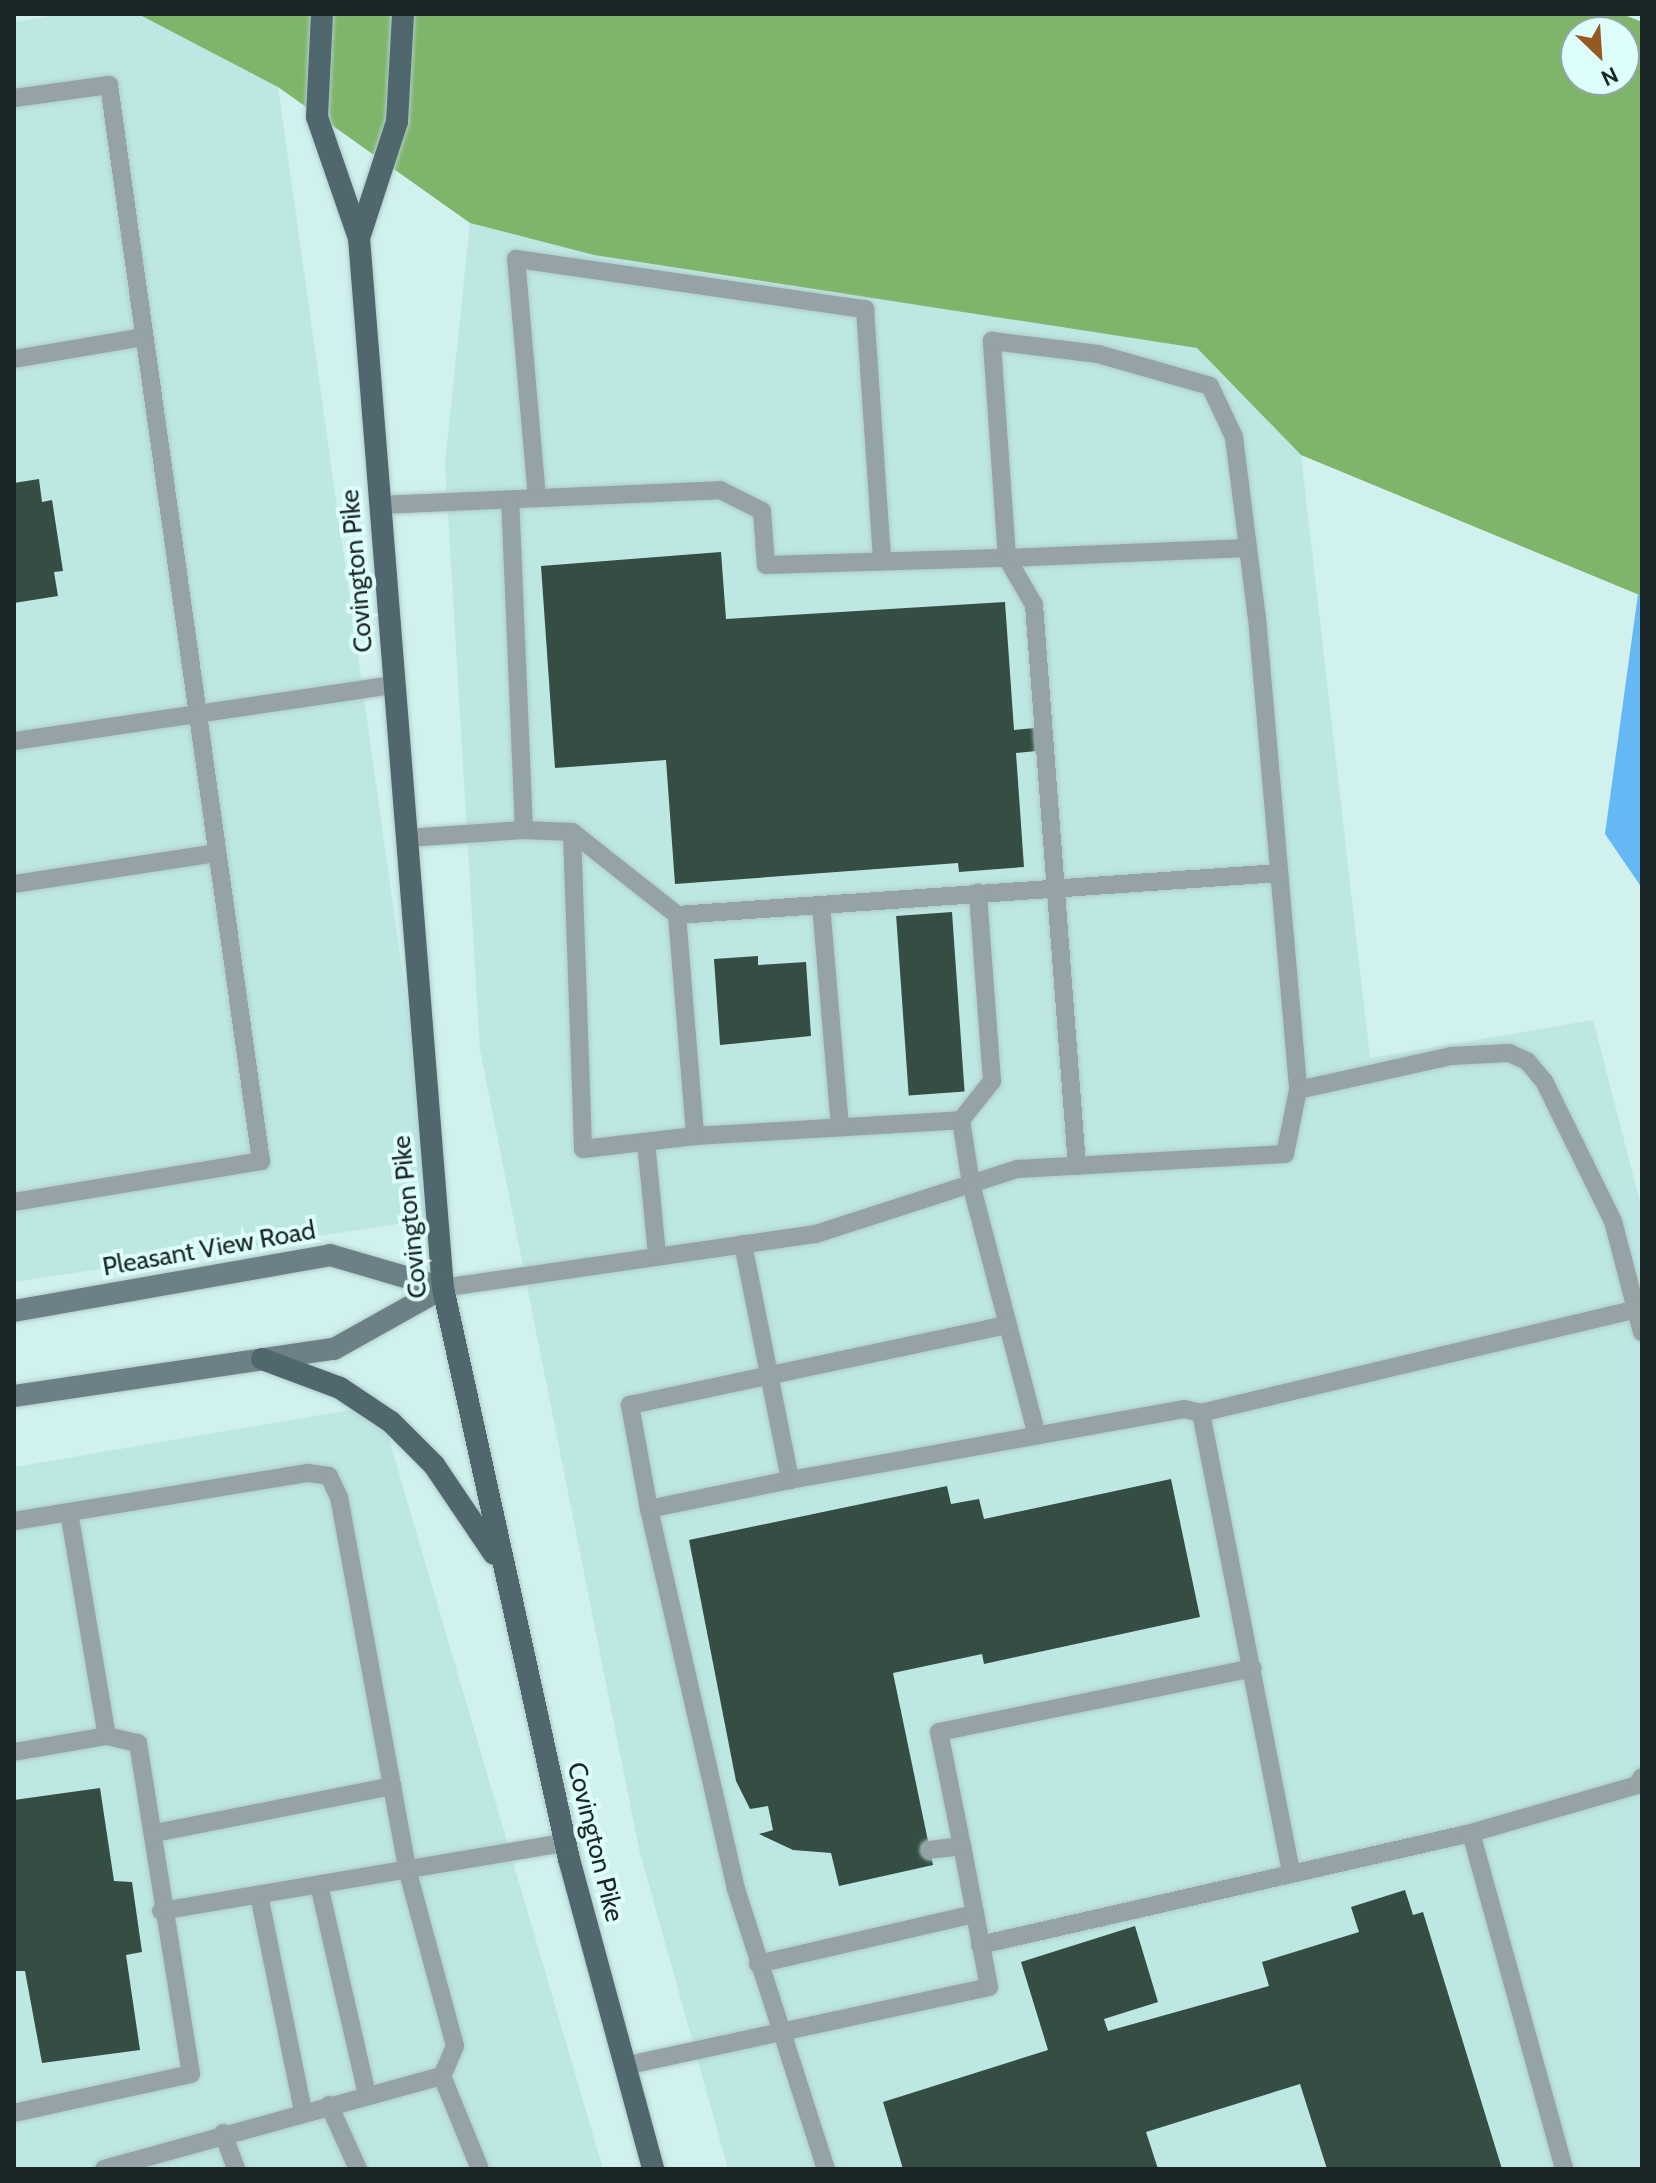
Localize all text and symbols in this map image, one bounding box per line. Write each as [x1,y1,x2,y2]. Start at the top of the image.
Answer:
north arrow [1560,16,1640,96]
text: N [1597,61,1622,92]
street label: Covington Pike [334,488,380,654]
street label: Covington Pike [386,1134,434,1300]
street label: Pleasant View Road [100,1215,318,1283]
street label: Covington Pike [560,1759,630,1925]

